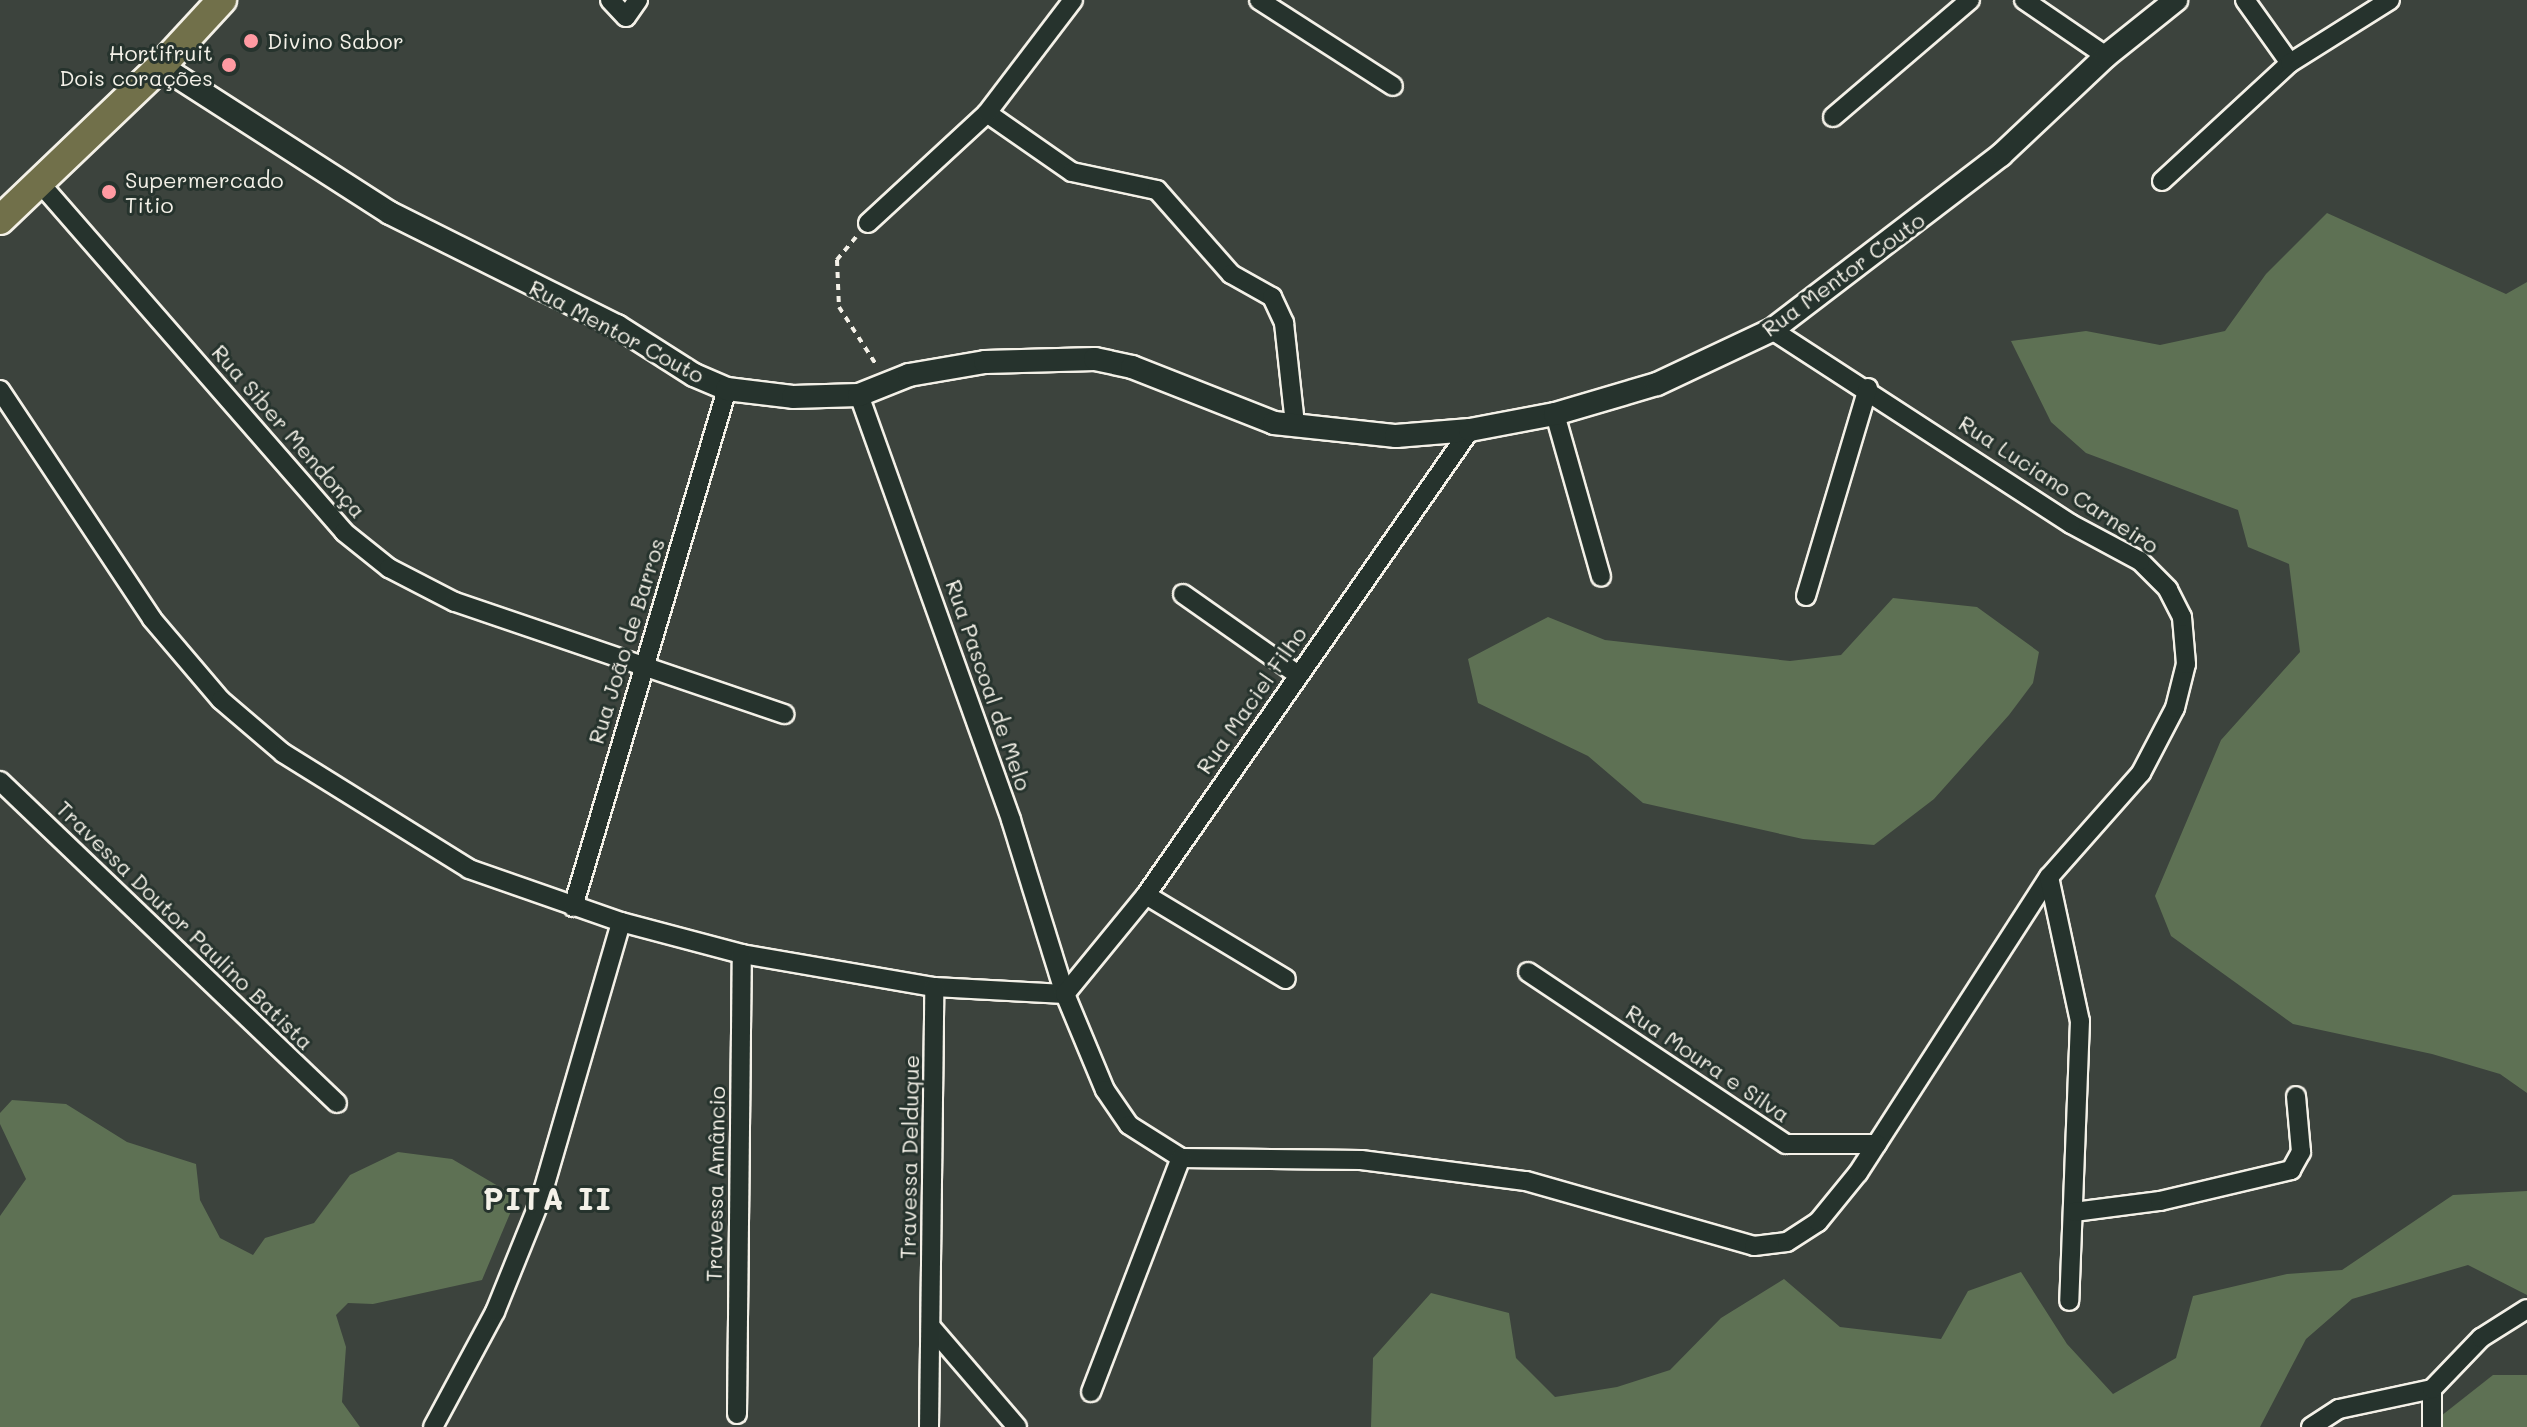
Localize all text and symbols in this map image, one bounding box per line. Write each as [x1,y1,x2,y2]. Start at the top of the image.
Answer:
place label: Divino Sabor [267,28,404,54]
marker: Divino Sabor [242,32,260,50]
place label: Hortifruit Dois corações [59,39,213,90]
marker: Hortifruit Dois corações [220,56,238,74]
place label: Supermercado Titio [125,166,283,218]
marker: Supermercado Titio [100,183,118,201]
street label: Rua Mentor Couto [1757,206,1929,342]
street label: Rua Mentor Couto [525,274,709,388]
street label: Rua Siber Mendonça [207,339,371,523]
street label: Rua Luciano Carneiro [1954,409,2164,559]
street label: Rua João de Barros [582,535,670,747]
street label: Rua Pascoal de Melo [940,576,1038,794]
street label: Rua Maciel Filho [1190,621,1312,779]
street label: Travessa Doutor Paulino Batista [51,795,319,1055]
street label: Rua Moura e Silva [1621,998,1795,1128]
street label: Travessa Delduque [894,1055,924,1259]
street label: Travessa Amâncio [700,1086,730,1282]
district label: PITA II [483,1180,613,1216]

